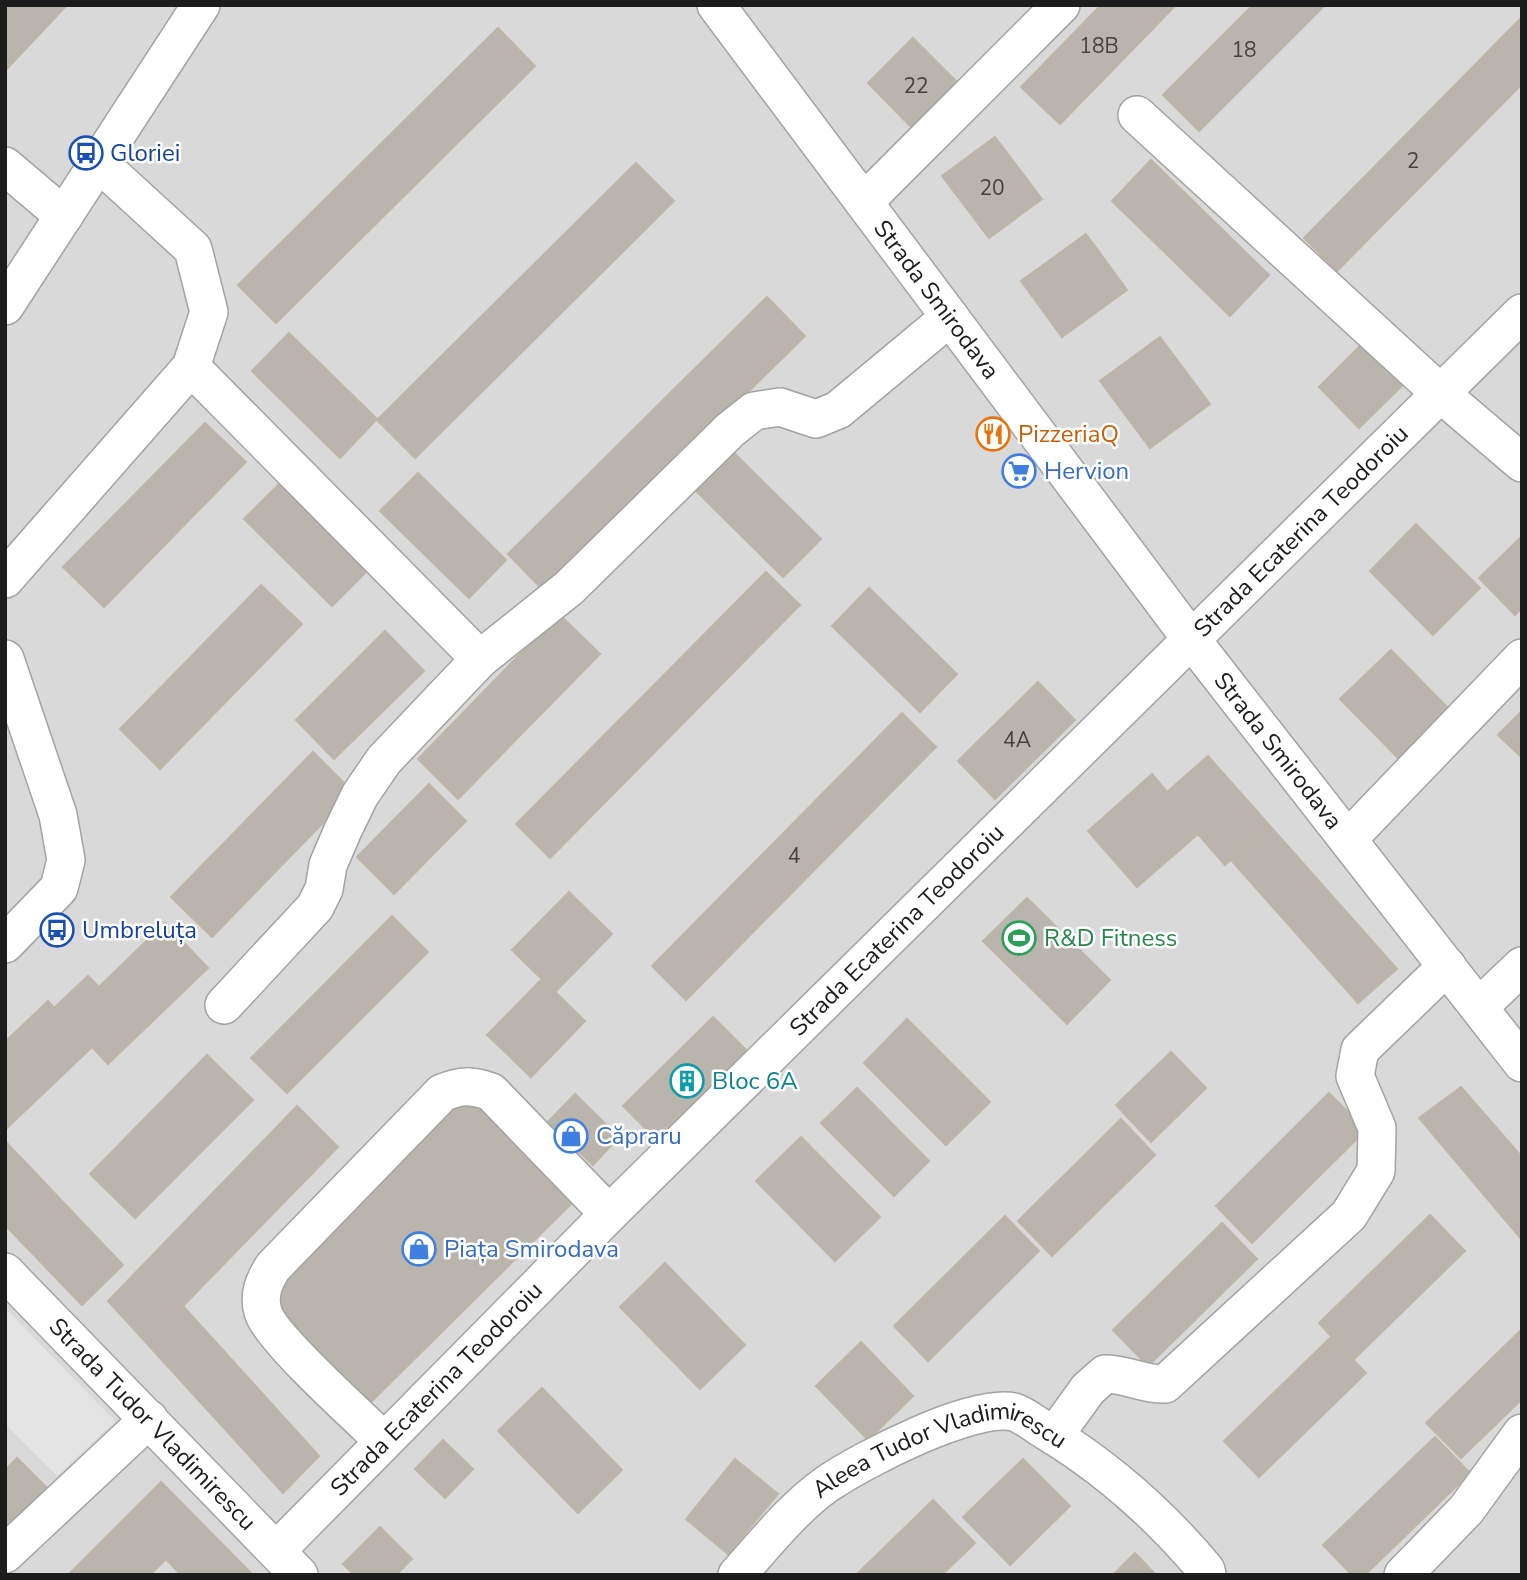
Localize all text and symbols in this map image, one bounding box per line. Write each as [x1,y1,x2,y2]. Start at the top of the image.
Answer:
house number: 18B [1079,32,1119,60]
house number: 18 [1231,36,1257,64]
house number: 22 [903,72,929,100]
bus stop icon: Gloriei [67,134,105,172]
place label: Gloriei [110,137,180,169]
house number: 2 [1407,147,1419,175]
house number: 20 [979,174,1005,202]
street label: Strada Smirodava [866,213,1007,386]
restaurant icon: PizzeriaQ [974,415,1012,453]
place label: PizzeriaQ [1018,418,1119,450]
street label: Strada Ecaterina Teodoroiu [1187,418,1415,644]
supermarket icon: Hervion [1000,452,1038,490]
place label: Hervion [1044,455,1129,487]
street label: Strada Smirodava [1207,665,1350,836]
house number: 4A [1003,726,1031,754]
street label: Strada Ecaterina Teodoroiu [782,817,1011,1043]
house number: 4 [788,842,800,870]
bus stop icon: Umbreluța [38,911,76,949]
place label: Umbreluța [82,914,197,946]
sports icon: R&D Fitness [1000,919,1038,957]
place label: R&D Fitness [1044,922,1177,954]
building icon: Bloc 6A [668,1062,706,1100]
place label: Bloc 6A [712,1065,798,1097]
shop icon: Căpraru [552,1117,590,1155]
place label: Căpraru [596,1120,682,1152]
shop icon: Piața Smirodava [400,1230,438,1268]
place label: Piața Smirodava [444,1233,619,1265]
street label: Strada Ecaterina Teodoroiu [323,1275,549,1503]
street label: Strada Tudor Vladimirescu [42,1311,263,1538]
street label: Aleea Tudor Vladimirescu [806,1395,1073,1506]

